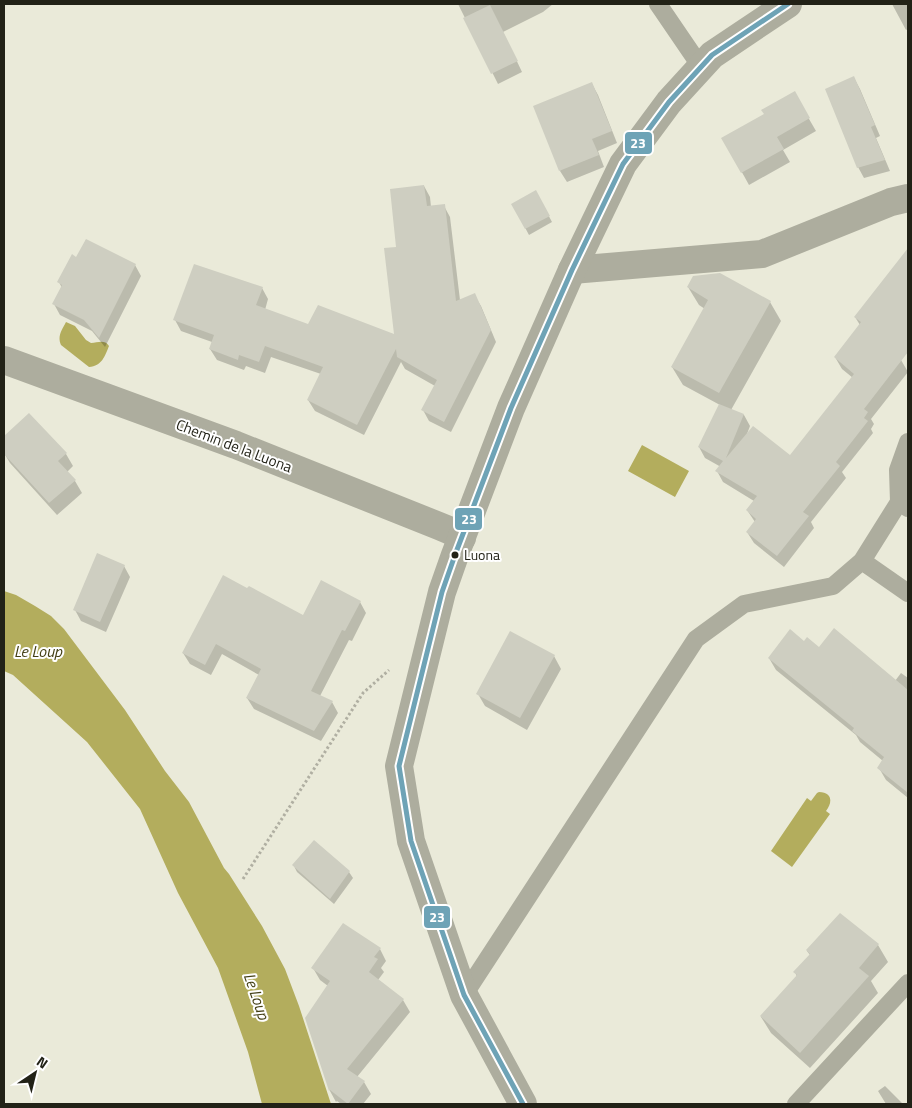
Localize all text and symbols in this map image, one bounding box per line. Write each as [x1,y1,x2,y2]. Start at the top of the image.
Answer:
line badge: 23 [624,131,653,155]
text: 23 [630,132,646,153]
street label: Chemin de la Luona [173,413,296,478]
line badge: 23 [454,507,483,531]
text: 23 [461,508,477,529]
place label: Luona [464,544,500,565]
marker: Luona [450,550,460,560]
water label: Le Loup [14,639,63,663]
line badge: 23 [423,905,451,929]
text: 23 [429,906,445,927]
water label: Le Loup [238,969,277,1024]
north arrow [10,1048,60,1098]
text: N [33,1051,53,1073]

